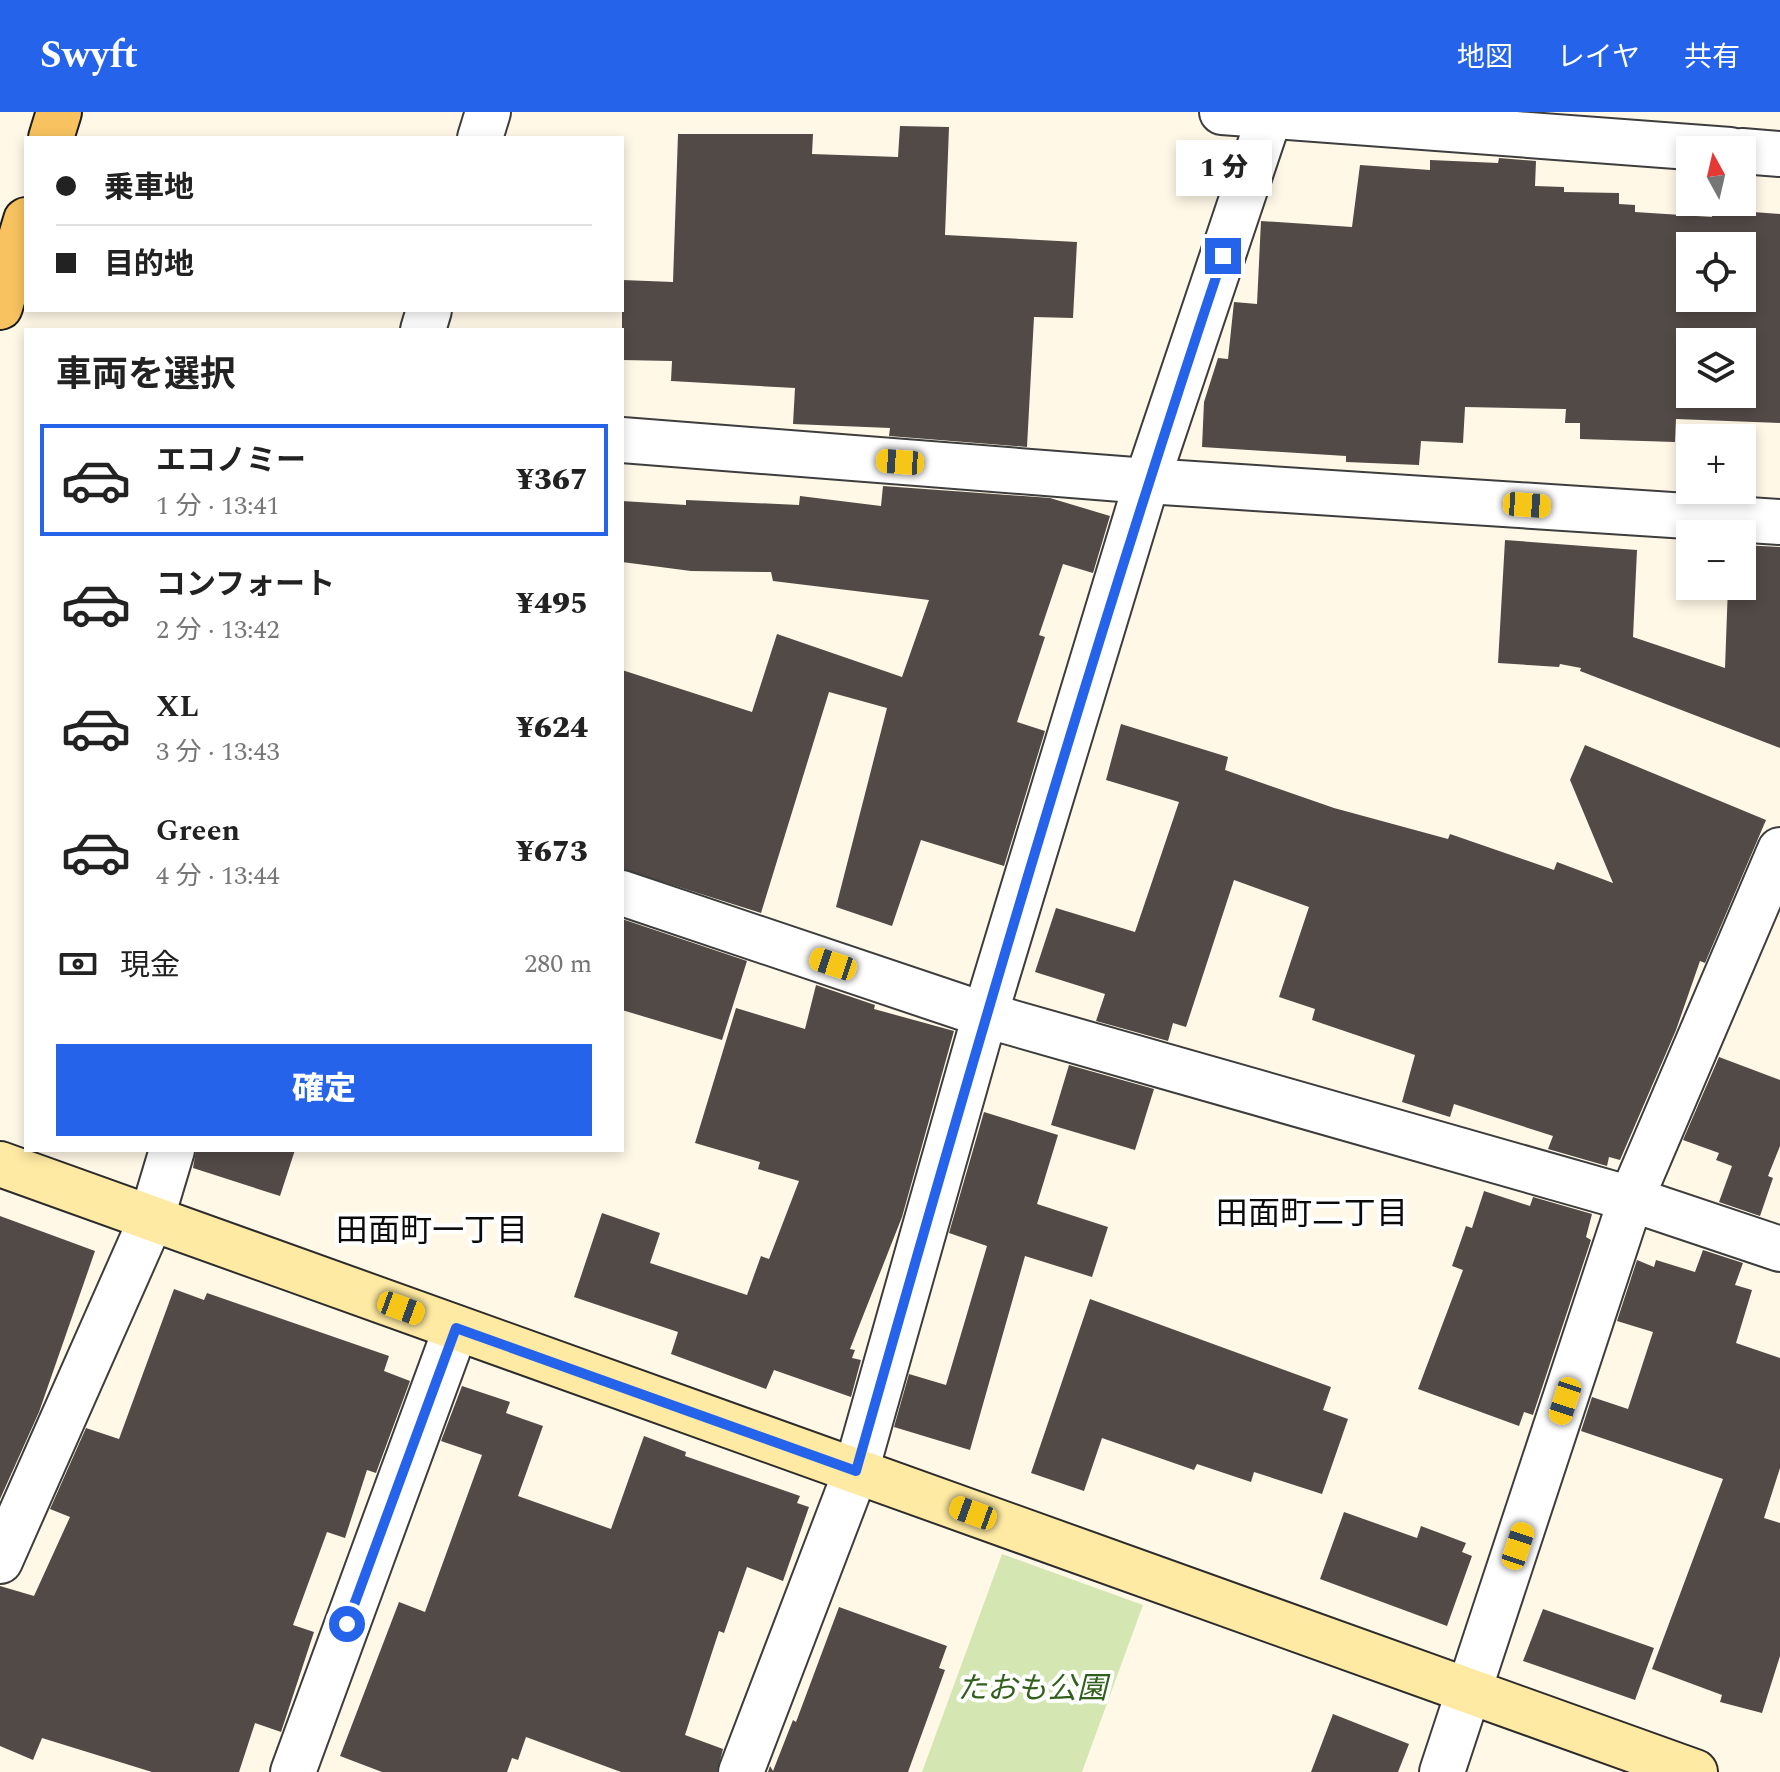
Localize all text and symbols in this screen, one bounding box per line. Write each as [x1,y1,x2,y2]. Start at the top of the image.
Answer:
text: Swyft [40,27,138,85]
text: 地図 [1457,36,1513,79]
text: レイヤ [1557,36,1640,79]
text: 共有 [1684,36,1740,79]
north arrow [1676,136,1756,216]
map controls [1676,136,1756,600]
callout: 1 分 [1175,140,1271,196]
text: 1 分 [1200,148,1248,188]
text: 乗車地 [104,165,194,211]
button: locate [1676,232,1756,312]
route end [1205,238,1241,274]
text: 目的地 [104,242,194,288]
button: layers [1676,328,1756,408]
text: 車両を選択 [56,348,236,403]
button: + [1676,424,1756,504]
text: エコノミー [156,438,306,484]
icon: car [60,444,132,516]
car [875,448,925,476]
text: ¥367 [516,457,588,503]
text: 1 分 · 13:41 [156,486,280,526]
car [1502,491,1552,519]
button: − [1676,520,1756,600]
text: コンフォート [156,562,335,608]
icon: car [60,568,132,640]
text: ¥495 [516,581,588,627]
text: 2 分 · 13:42 [156,610,280,650]
text: XL [156,684,199,730]
icon: car [60,692,132,764]
text: ¥624 [516,705,588,751]
text: 3 分 · 13:43 [156,732,280,772]
text: Green [156,808,240,854]
icon: car [60,816,132,888]
text: ¥673 [516,829,588,875]
text: 4 分 · 13:44 [156,856,280,896]
icon: cash [56,942,100,986]
text: 現金 [120,943,180,989]
text: 280 m [524,944,592,984]
car [806,945,860,983]
button: 確定 [56,1044,592,1136]
district label: 田面町二丁目 [1216,1190,1408,1239]
district label: 田面町一丁目 [336,1207,528,1256]
car [374,1289,428,1327]
car [1546,1374,1584,1428]
car [946,1494,1000,1532]
car [1499,1519,1537,1573]
route start [329,1606,365,1642]
park label: たおも公園 [957,1666,1111,1712]

